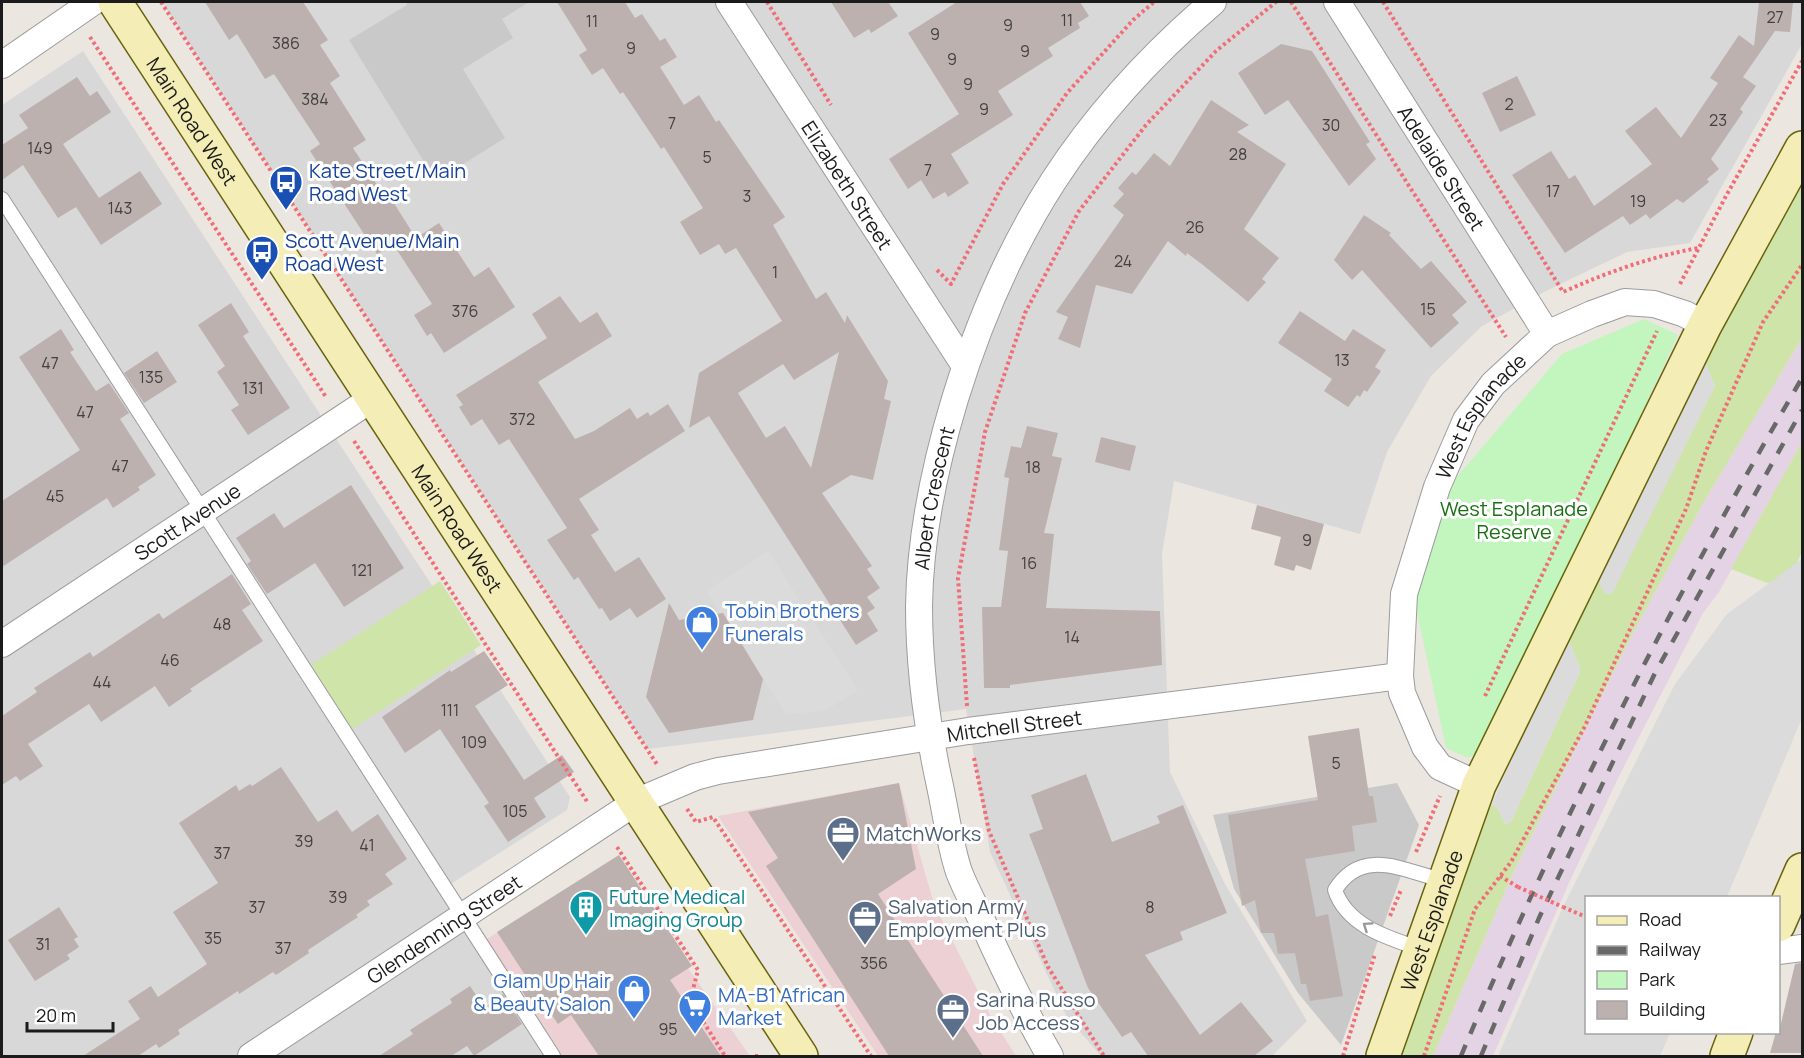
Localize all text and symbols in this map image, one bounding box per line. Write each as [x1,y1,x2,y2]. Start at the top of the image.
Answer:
house number: 27 [1766,6,1784,28]
house number: 11 [1061,9,1073,31]
house number: 11 [586,10,598,32]
house number: 9 [1003,14,1013,36]
house number: 9 [930,23,940,45]
house number: 386 [272,32,300,54]
house number: 9 [626,37,636,59]
house number: 9 [1020,40,1030,62]
house number: 9 [947,48,957,70]
street label: Main Road West [141,52,244,190]
house number: 9 [963,73,973,95]
house number: 384 [301,88,329,110]
house number: 2 [1504,93,1514,115]
house number: 9 [979,98,989,120]
street label: Adelaide Street [1392,100,1491,235]
house number: 23 [1709,109,1727,131]
house number: 7 [668,112,676,134]
house number: 30 [1322,114,1340,136]
street label: Elizabeth Street [796,115,899,254]
house number: 149 [27,137,53,159]
house number: 28 [1229,143,1247,165]
house number: 5 [702,146,712,168]
place label: Kate Street/Main Road West [309,157,466,207]
house number: 7 [924,159,932,181]
bus stop icon: Kate Street/Main Road West [268,164,304,211]
house number: 17 [1546,180,1560,202]
house number: 3 [743,185,751,207]
house number: 19 [1630,190,1646,212]
house number: 143 [108,197,132,219]
house number: 26 [1185,216,1205,238]
place label: Scott Avenue/Main Road West [285,227,459,277]
bus stop icon: Scott Avenue/Main Road West [244,234,280,281]
house number: 24 [1114,250,1132,272]
house number: 1 [772,261,778,283]
house number: 15 [1420,298,1436,320]
house number: 376 [452,300,478,322]
street label: West Esplanade [1429,347,1532,483]
house number: 13 [1334,349,1350,371]
house number: 47 [41,352,59,374]
house number: 135 [139,366,163,388]
house number: 131 [242,377,264,399]
house number: 47 [76,401,94,423]
house number: 372 [509,408,535,430]
street label: Albert Crescent [907,423,960,571]
house number: 47 [111,455,129,477]
house number: 18 [1025,456,1041,478]
street label: Main Road West [406,459,509,598]
street label: Scott Avenue [129,476,245,566]
house number: 45 [46,485,64,507]
park label: West Esplanade Reserve [1440,495,1588,545]
house number: 9 [1302,529,1312,551]
house number: 16 [1021,552,1037,574]
house number: 121 [351,559,373,581]
place label: Tobin Brothers Funerals [725,597,860,647]
shop icon: Tobin Brothers Funerals [684,604,720,651]
house number: 48 [213,613,231,635]
house number: 14 [1064,626,1080,648]
house number: 46 [160,649,180,671]
house number: 44 [92,671,112,693]
house number: 111 [441,699,459,721]
street label: Mitchell Street [945,703,1083,748]
house number: 109 [461,731,487,753]
house number: 5 [1331,752,1341,774]
house number: 105 [502,800,528,822]
office icon: MatchWorks [825,815,861,862]
place label: MatchWorks [866,820,981,847]
house number: 39 [295,830,313,852]
house number: 41 [359,834,375,856]
house number: 37 [214,842,230,864]
street label: West Esplanade [1394,846,1468,994]
street label: Glendenning Street [361,868,526,990]
place label: Future Medical Imaging Group [609,883,745,933]
house number: 39 [329,886,347,908]
building icon: Future Medical Imaging Group [568,889,604,936]
place label: Salvation Army Employment Plus [888,893,1046,943]
house number: 37 [249,896,265,918]
house number: 8 [1145,896,1155,918]
legend [1585,896,1780,1034]
office icon: Salvation Army Employment Plus [847,899,883,946]
text: Road [1639,907,1682,931]
one-way arrow [1363,922,1374,933]
house number: 35 [204,927,222,949]
house number: 31 [35,933,51,955]
house number: 37 [275,937,291,959]
text: Railway [1639,937,1701,961]
house number: 356 [860,952,888,974]
place label: Glam Up Hair & Beauty Salon [473,967,611,1017]
text: Park [1639,967,1676,991]
shop icon: Glam Up Hair & Beauty Salon [616,973,652,1020]
place label: MA-B1 African Market [718,981,845,1031]
place label: Sarina Russo Job Access [976,986,1096,1036]
supermarket icon: MA-B1 African Market [677,988,713,1035]
office icon: Sarina Russo Job Access [935,992,971,1039]
scale bar [27,995,112,1033]
text: Building [1639,997,1705,1021]
text: 20 m [36,1003,76,1027]
house number: 95 [658,1018,678,1040]

